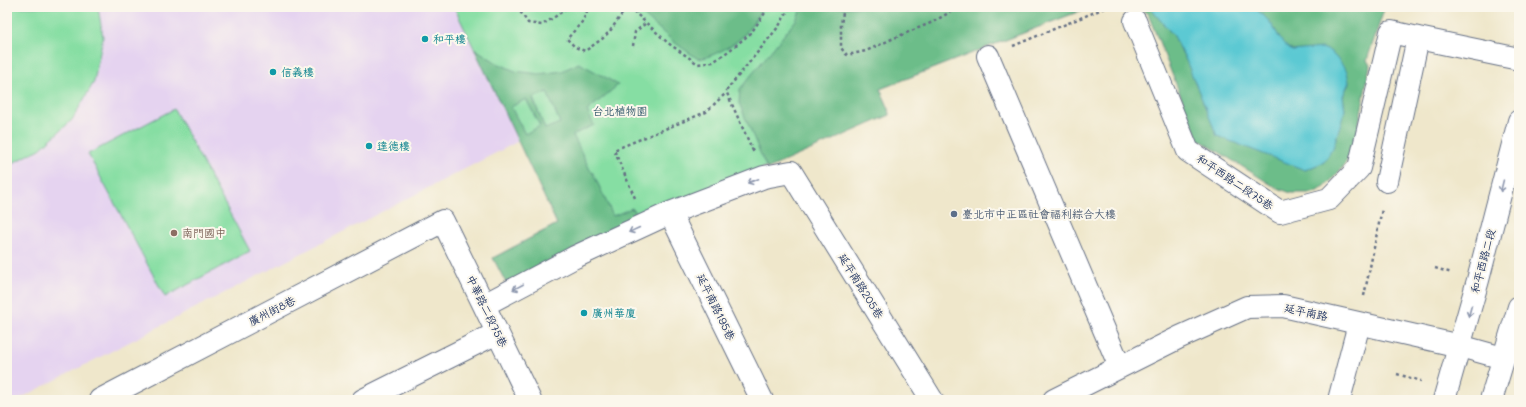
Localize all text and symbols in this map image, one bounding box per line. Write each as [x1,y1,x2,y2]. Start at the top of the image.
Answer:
place label: 和平樓 [433,31,466,46]
marker: 和平樓 [420,34,430,44]
place label: 信義樓 [281,64,314,79]
marker: 信義樓 [268,67,278,77]
park label: 台北植物園 [593,103,648,118]
place label: 達德樓 [377,138,410,153]
marker: 達德樓 [364,141,374,151]
street label: 和平西路二段75巷 [1194,150,1277,213]
one-way arrow [747,178,759,186]
one-way arrow [1498,179,1506,192]
place label: 臺北市中正區社會福利綜合大樓 [962,206,1116,221]
marker: 臺北市中正區社會福利綜合大樓 [949,209,959,219]
place label: 南門國中 [182,225,226,240]
one-way arrow [629,227,641,234]
street label: 和平西路二段 [1467,227,1498,295]
marker: 南門國中 [169,228,179,238]
street label: 延平南路205巷 [835,250,887,321]
street label: 延平南路195巷 [694,271,739,343]
street label: 中華路二段75巷 [463,272,511,349]
one-way arrow [512,284,524,291]
street label: 廣州街8巷 [246,292,298,329]
street label: 延平南路 [1283,300,1329,323]
place label: 廣州華廈 [592,305,636,320]
one-way arrow [1466,305,1473,318]
marker: 廣州華廈 [579,308,589,318]

